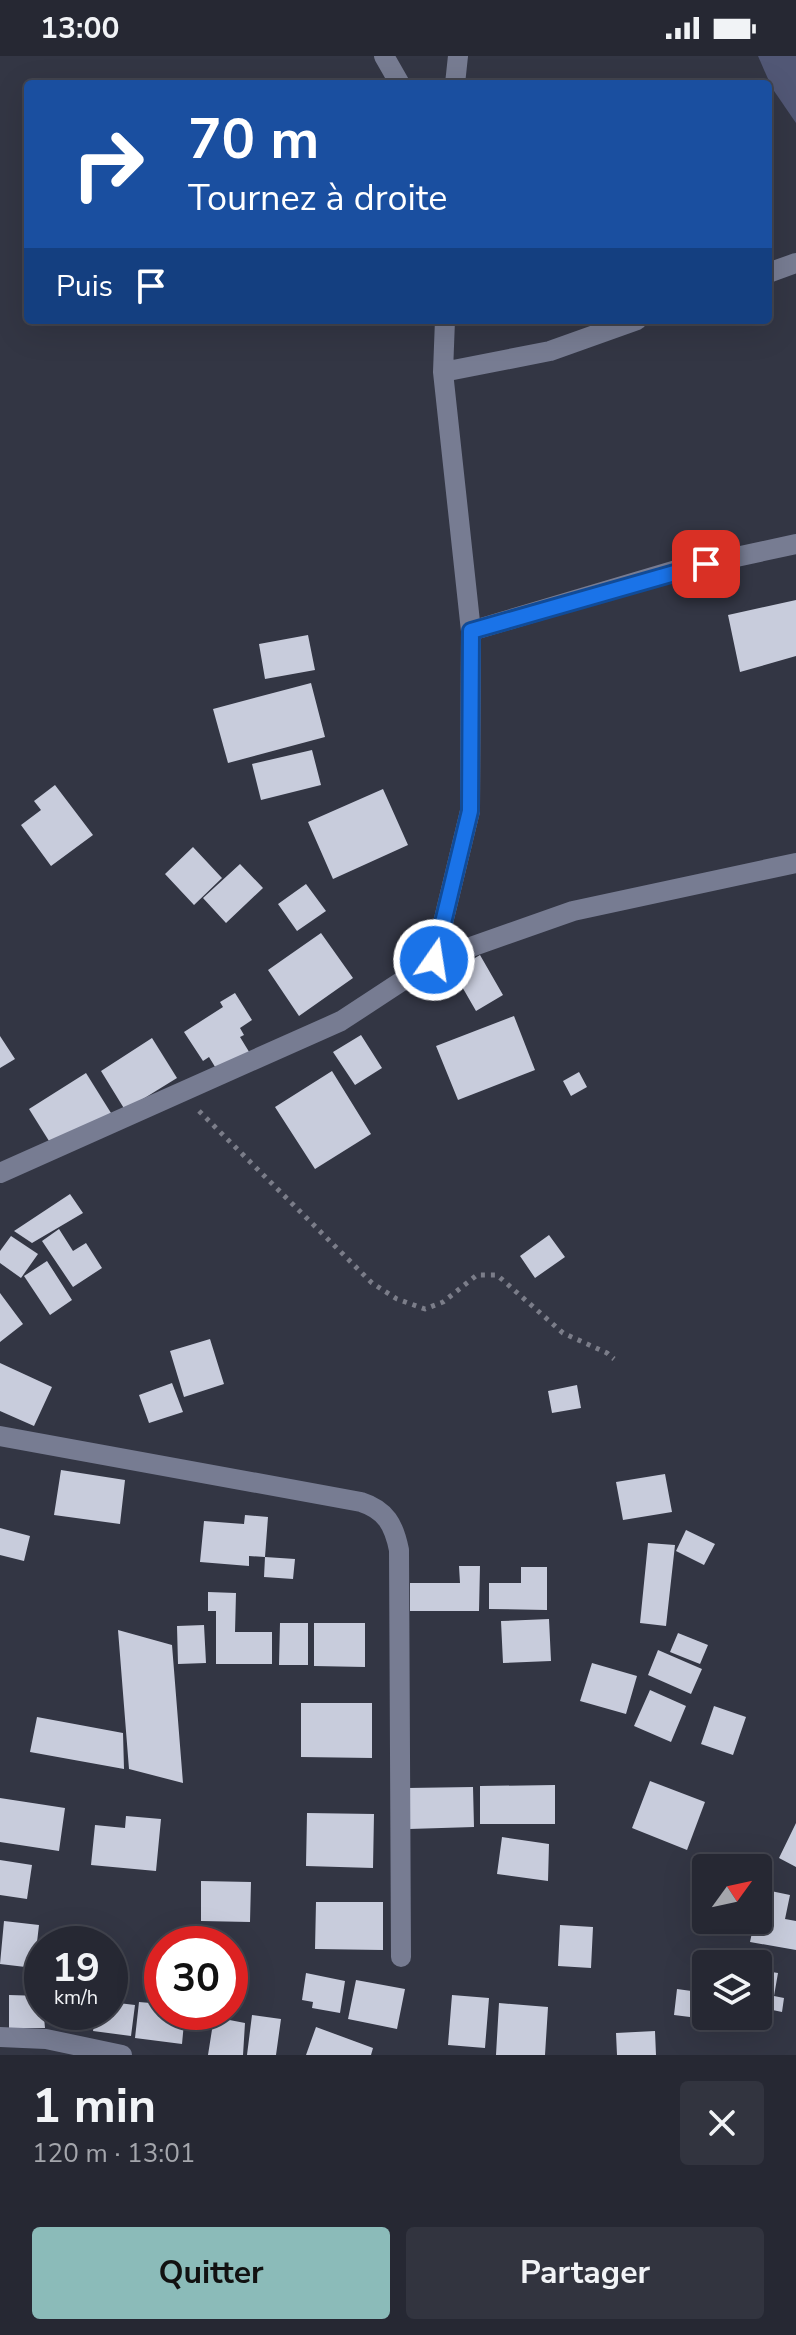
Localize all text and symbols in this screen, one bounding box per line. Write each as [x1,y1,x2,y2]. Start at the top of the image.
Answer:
text: 13:00 [40,8,119,49]
text: 70 m [188,101,319,178]
icon: right [56,112,160,216]
text: Tournez à droite [188,174,447,223]
icon: arrive [129,264,173,308]
text: Puis [56,266,113,307]
pin [672,530,740,598]
icon: arrive [684,542,728,586]
position arrow [392,918,476,1002]
north arrow [692,1854,772,1934]
map controls [692,1854,772,2030]
speed limit sign: 30 [144,1926,248,2030]
text: 19 [52,1941,100,1995]
button: layers [692,1950,772,2030]
text: km/h [54,1984,98,2011]
text: 1 min [32,2073,156,2139]
button: close [680,2081,764,2165]
text: 120 m · 13:01 [32,2136,195,2171]
button: Quitter [32,2227,390,2319]
button: Partager [406,2227,764,2319]

